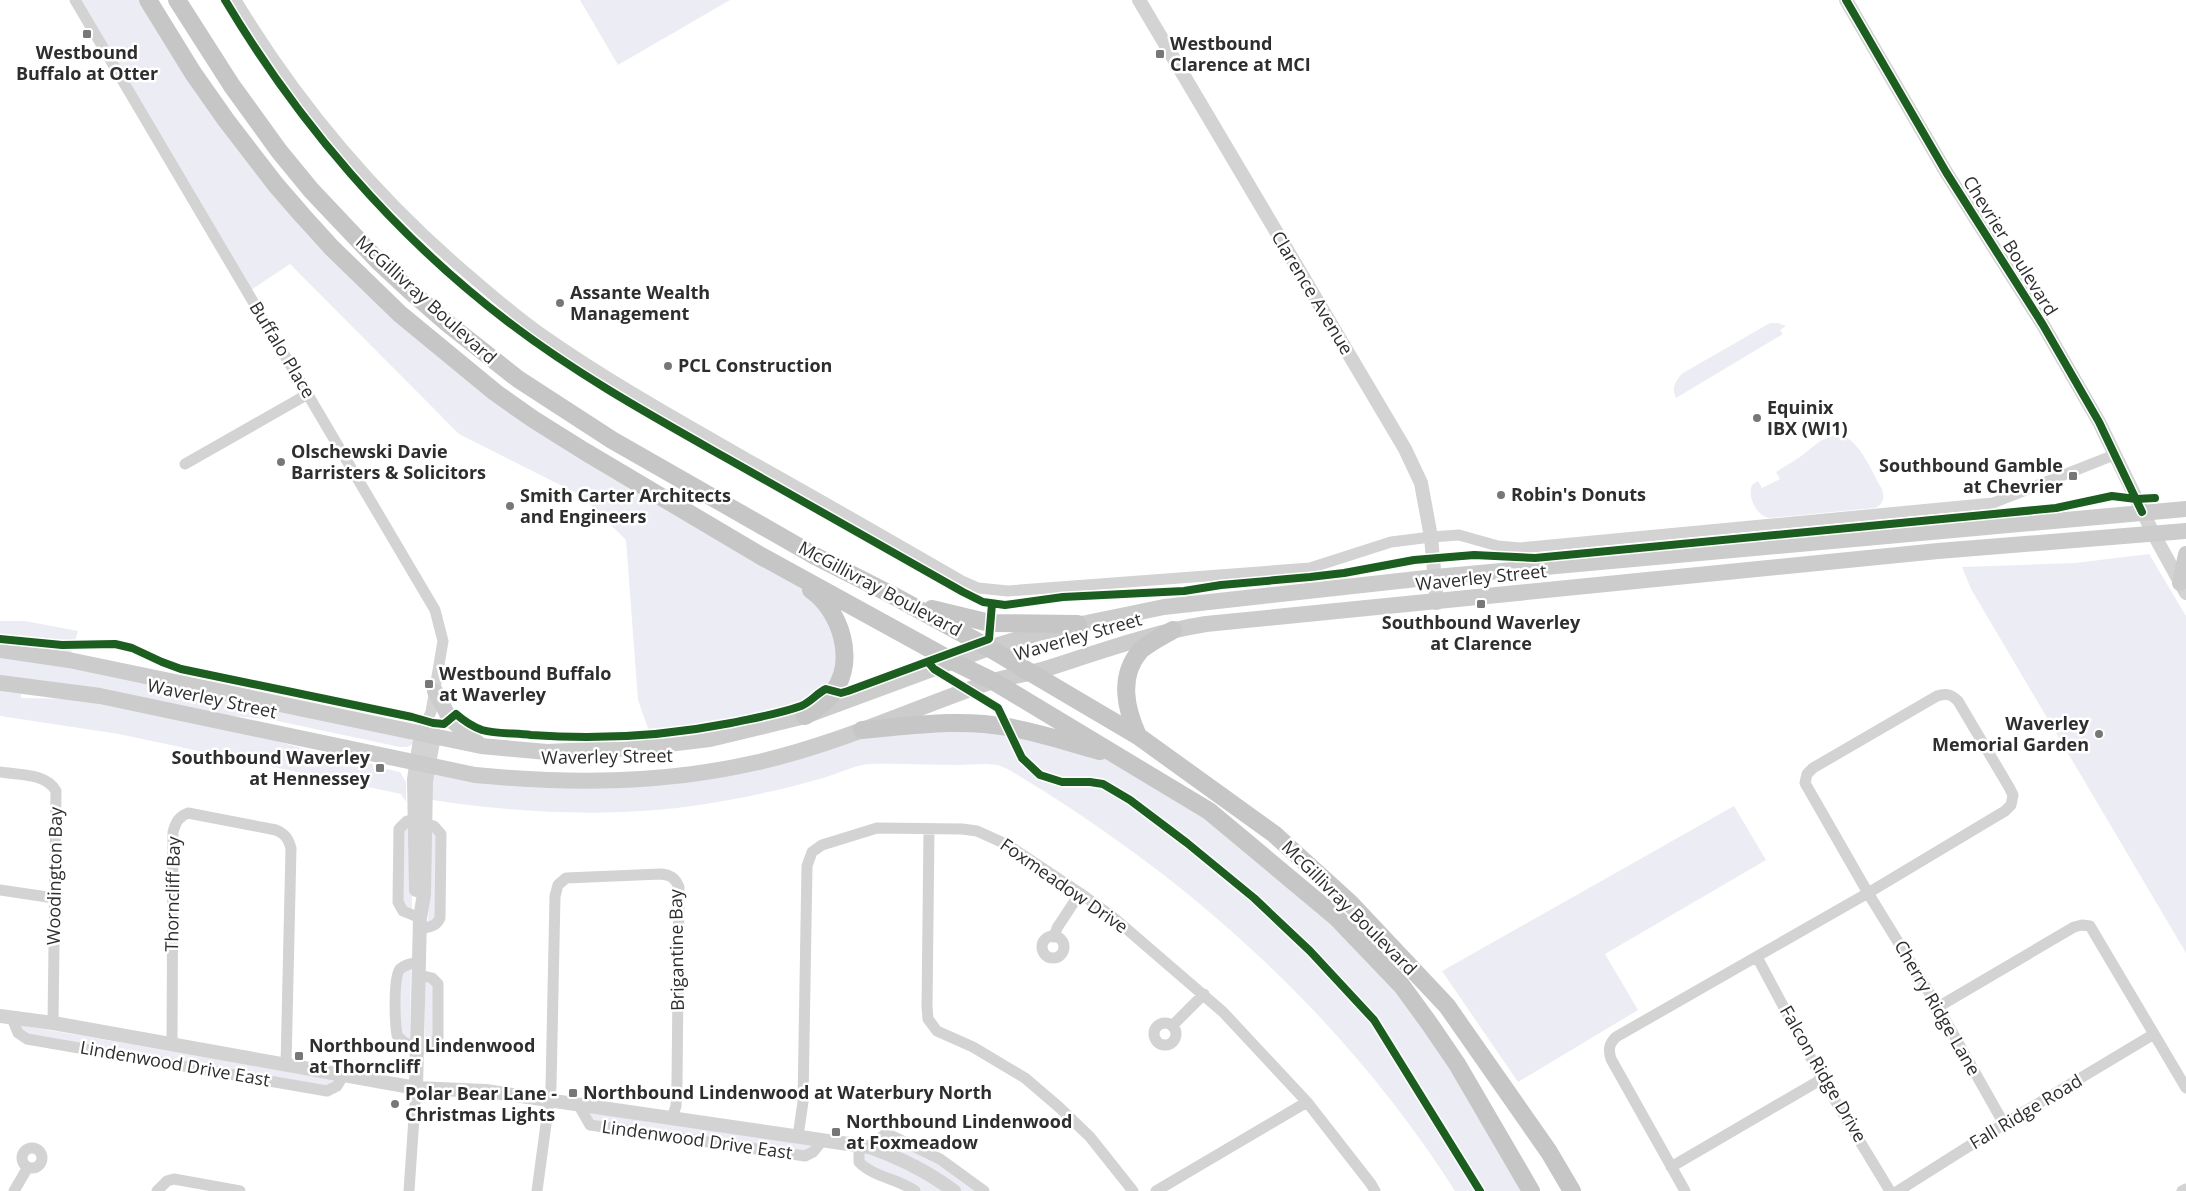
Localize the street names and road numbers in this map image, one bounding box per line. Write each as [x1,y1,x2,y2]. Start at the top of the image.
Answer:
street label: Chevrier Boulevard [1958,171,2064,320]
street label: Clarence Avenue [1266,226,1359,359]
street label: McGillivray Boulevard [351,230,502,369]
street label: Buffalo Place [245,297,321,402]
street label: McGillivray Boulevard [795,535,966,641]
street label: Waverley Street [1414,558,1548,596]
street label: Waverley Street [1011,606,1144,666]
street label: Waverley Street [145,673,279,723]
street label: Waverley Street [541,743,673,769]
street label: Woodington Bay [41,806,67,945]
street label: Foxmeadow Drive [996,832,1133,938]
street label: Thorncliff Bay [159,835,185,952]
street label: McGillivray Boulevard [1277,835,1422,980]
street label: Brigantine Bay [663,888,689,1011]
street label: Cherry Ridge Lane [1889,935,1986,1080]
street label: Falcon Ridge Drive [1775,1001,1873,1146]
street label: Lindenwood Drive East [78,1035,272,1092]
street label: Fall Ridge Road [1965,1068,2086,1154]
street label: Lindenwood Drive East [600,1114,794,1164]

